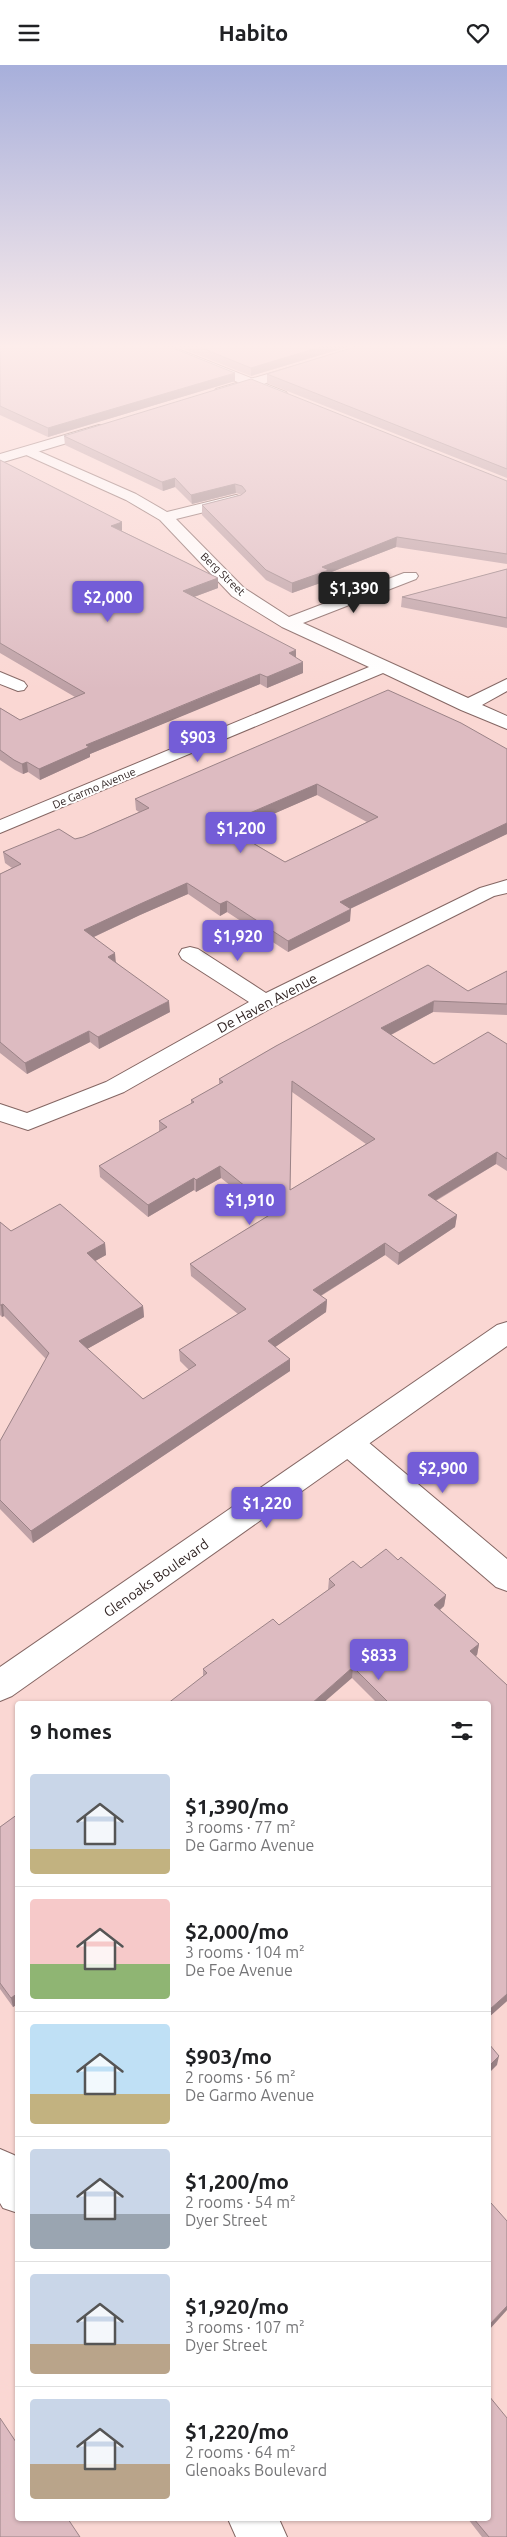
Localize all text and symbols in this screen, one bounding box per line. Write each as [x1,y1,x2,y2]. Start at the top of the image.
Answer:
icon: menu [15,19,43,47]
icon: heart [464,19,492,47]
text: Habito [219,20,288,45]
street label: Berg Street [198,550,248,599]
pin: $1,390 [313,571,395,614]
text: $1,390 [329,579,379,597]
pin: $2,000 [67,581,149,623]
text: $2,000 [83,588,133,606]
pin: $903 [168,721,228,763]
text: $903 [180,728,216,746]
street label: De Garmo Avenue [51,765,137,811]
pin: $1,200 [200,811,282,854]
text: $1,200 [216,819,266,837]
pin: $1,920 [197,919,279,962]
text: $1,920 [213,927,263,945]
street label: De Haven Avenue [214,970,320,1036]
pin: $1,910 [209,1183,291,1226]
text: $1,910 [225,1191,275,1209]
pin: $2,900 [402,1451,484,1494]
text: $2,900 [418,1459,468,1477]
pin: $1,220 [226,1487,308,1529]
text: $1,220 [242,1494,292,1512]
street label: Glenoaks Boulevard [100,1536,212,1620]
pin: $833 [349,1639,409,1681]
text: $833 [361,1646,397,1664]
icon: filters [448,1717,476,1745]
text: 9 homes [30,1719,112,1743]
icon: home [70,1794,130,1854]
text: $1,390/mo [185,1794,289,1818]
text: 3 rooms · 77 m² [185,1818,296,1836]
text: De Garmo Avenue [185,1836,314,1854]
icon: home [70,1919,130,1979]
text: $2,000/mo [185,1919,289,1943]
text: 3 rooms · 104 m² [185,1943,305,1961]
text: De Foe Avenue [185,1961,293,1979]
icon: home [70,2044,130,2104]
text: $903/mo [185,2044,272,2068]
text: 2 rooms · 56 m² [185,2068,296,2086]
text: De Garmo Avenue [185,2086,314,2104]
icon: home [70,2169,130,2229]
text: $1,200/mo [185,2169,289,2193]
text: 2 rooms · 54 m² [185,2193,296,2211]
text: Dyer Street [185,2211,267,2229]
icon: home [70,2294,130,2354]
text: $1,920/mo [185,2294,289,2318]
text: 3 rooms · 107 m² [185,2318,305,2336]
text: Dyer Street [185,2336,267,2354]
icon: home [70,2419,130,2479]
text: $1,220/mo [185,2419,289,2443]
text: 2 rooms · 64 m² [185,2443,296,2461]
text: Glenoaks Boulevard [185,2461,327,2479]

